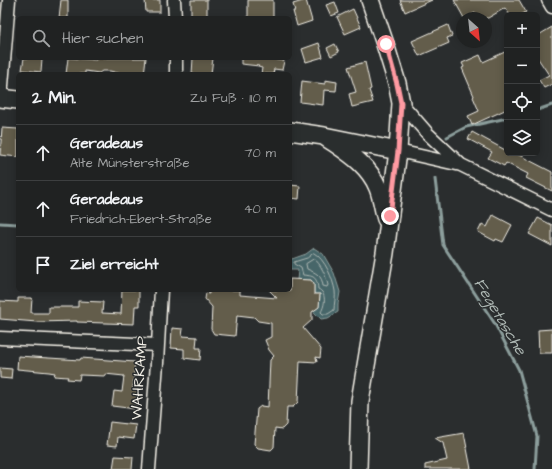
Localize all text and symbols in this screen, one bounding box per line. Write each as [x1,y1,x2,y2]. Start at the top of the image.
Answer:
north arrow [456,12,492,48]
map controls [504,12,540,156]
button: + [504,12,540,48]
search box [16,16,292,60]
icon: search [30,27,52,49]
text: Hier suchen [62,28,143,49]
route start [377,35,395,53]
button: − [504,48,540,84]
button: locate [504,84,540,120]
text: 2 Min. [32,86,76,110]
text: Zu Fuß · 110 m [190,89,276,107]
button: layers [504,120,540,156]
text: Geradeaus [70,133,143,154]
icon: ahead [32,142,54,164]
text: 70 m [244,144,276,162]
text: Alte Münsterstraße [70,154,190,172]
text: Geradeaus [70,189,143,210]
icon: ahead [32,198,54,220]
text: 40 m [244,200,276,218]
route end [381,207,399,225]
text: Friedrich-Ebert-Straße [70,210,212,228]
icon: arrive [32,254,54,276]
text: Ziel erreicht [70,254,159,275]
water label: Fegetasche [468,274,532,361]
street label: WAHRKAMP [126,335,153,421]

